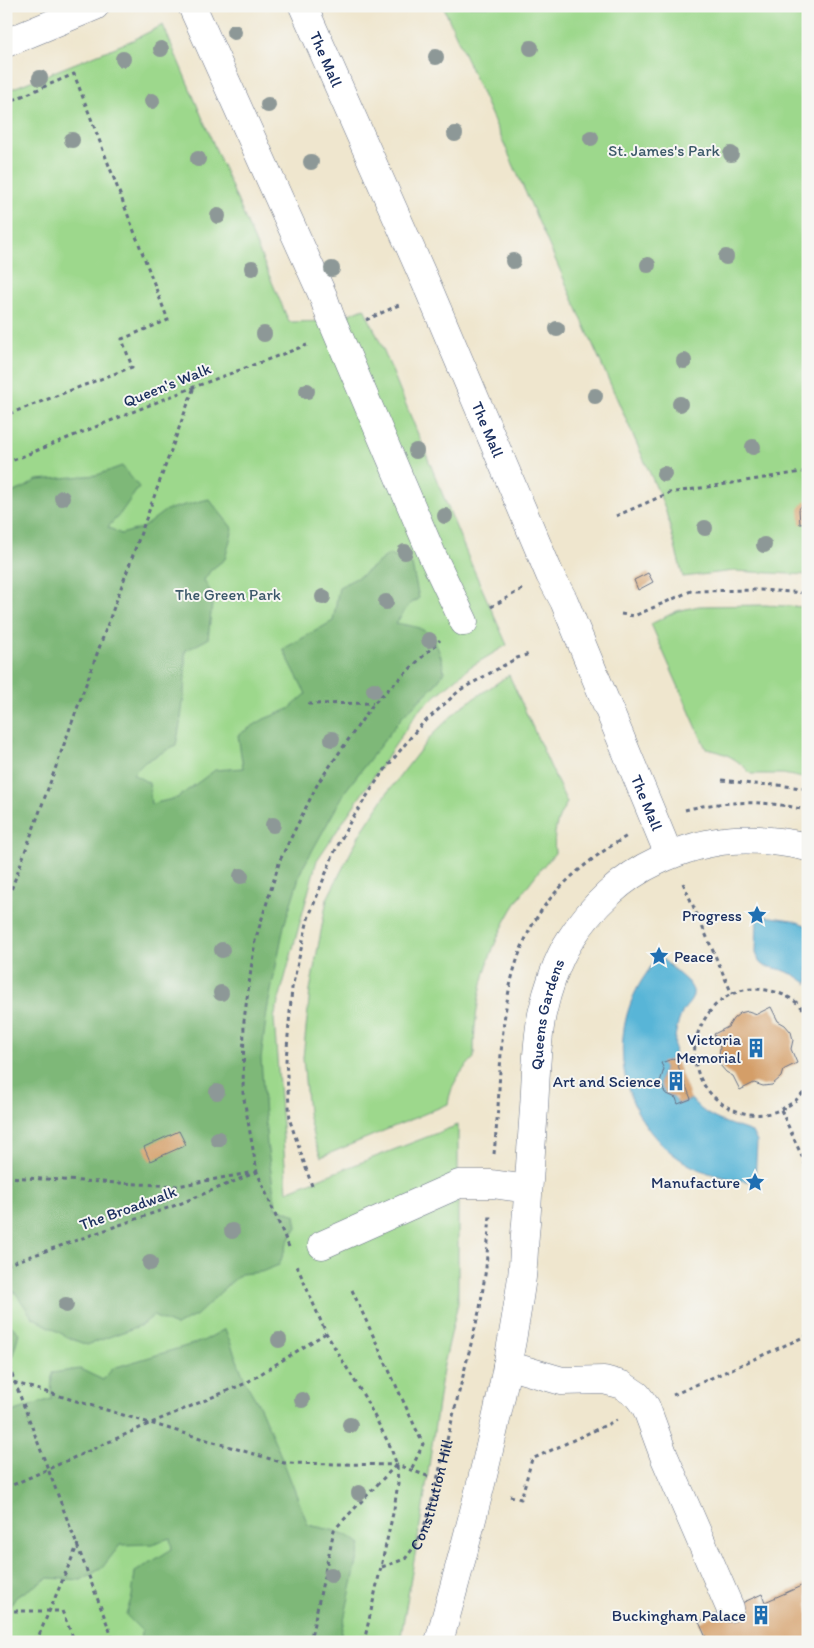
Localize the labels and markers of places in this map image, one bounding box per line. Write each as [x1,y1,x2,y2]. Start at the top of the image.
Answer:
place icon: Progress [746,904,768,926]
place label: Progress [682,906,742,925]
place icon: Peace [648,945,670,967]
place label: Peace [674,947,714,966]
place label: Victoria Memorial [676,1030,742,1067]
building icon: Victoria Memorial [745,1037,767,1059]
building icon: Art and Science [665,1070,687,1092]
place label: Art and Science [553,1072,661,1091]
place icon: Manufacture [744,1171,766,1193]
place label: Manufacture [651,1173,740,1192]
building icon: Buckingham Palace [750,1604,772,1626]
place label: Buckingham Palace [612,1606,746,1625]

